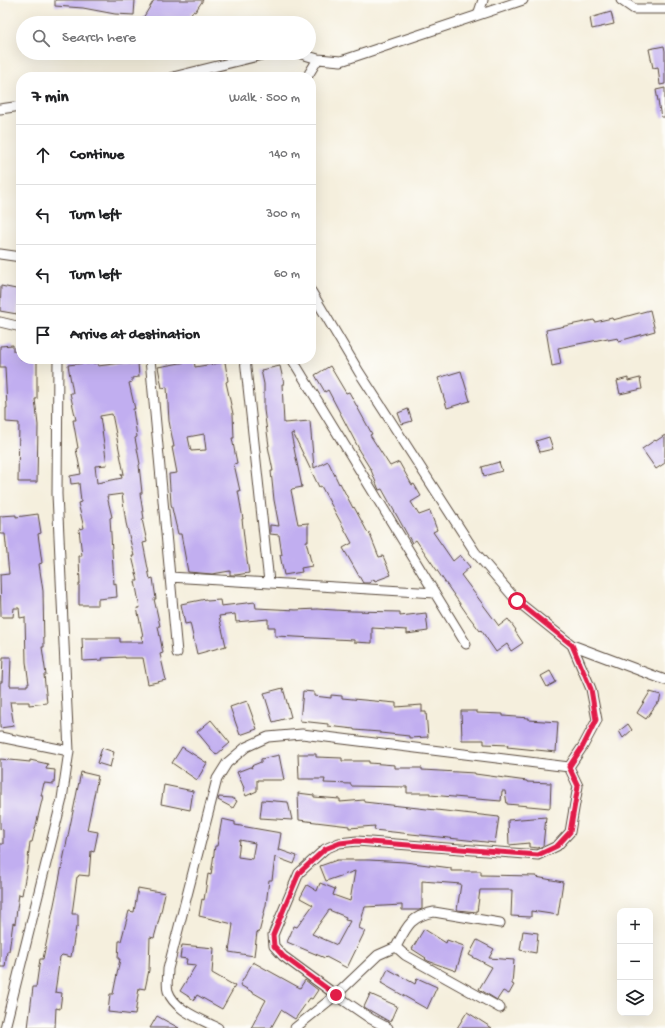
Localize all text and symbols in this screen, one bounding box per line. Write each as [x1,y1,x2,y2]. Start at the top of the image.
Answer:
search box [16,16,316,60]
icon: search [30,27,52,49]
text: Search here [62,29,136,47]
text: 7 min [32,88,69,108]
text: Walk · 500 m [229,91,300,106]
icon: ahead [32,144,54,166]
text: Continue [70,146,124,164]
text: 140 m [269,147,300,162]
icon: left [32,204,54,226]
text: Turn left [70,206,121,224]
text: 300 m [266,207,300,222]
icon: left [32,264,54,286]
text: Turn left [70,266,121,284]
text: 60 m [274,267,300,282]
icon: arrive [32,324,54,346]
text: Arrive at destination [70,326,200,344]
route start [508,592,526,610]
map controls [617,908,653,1016]
button: + [617,908,653,944]
button: − [617,944,653,980]
button: layers [617,980,653,1016]
route end [327,986,345,1004]

